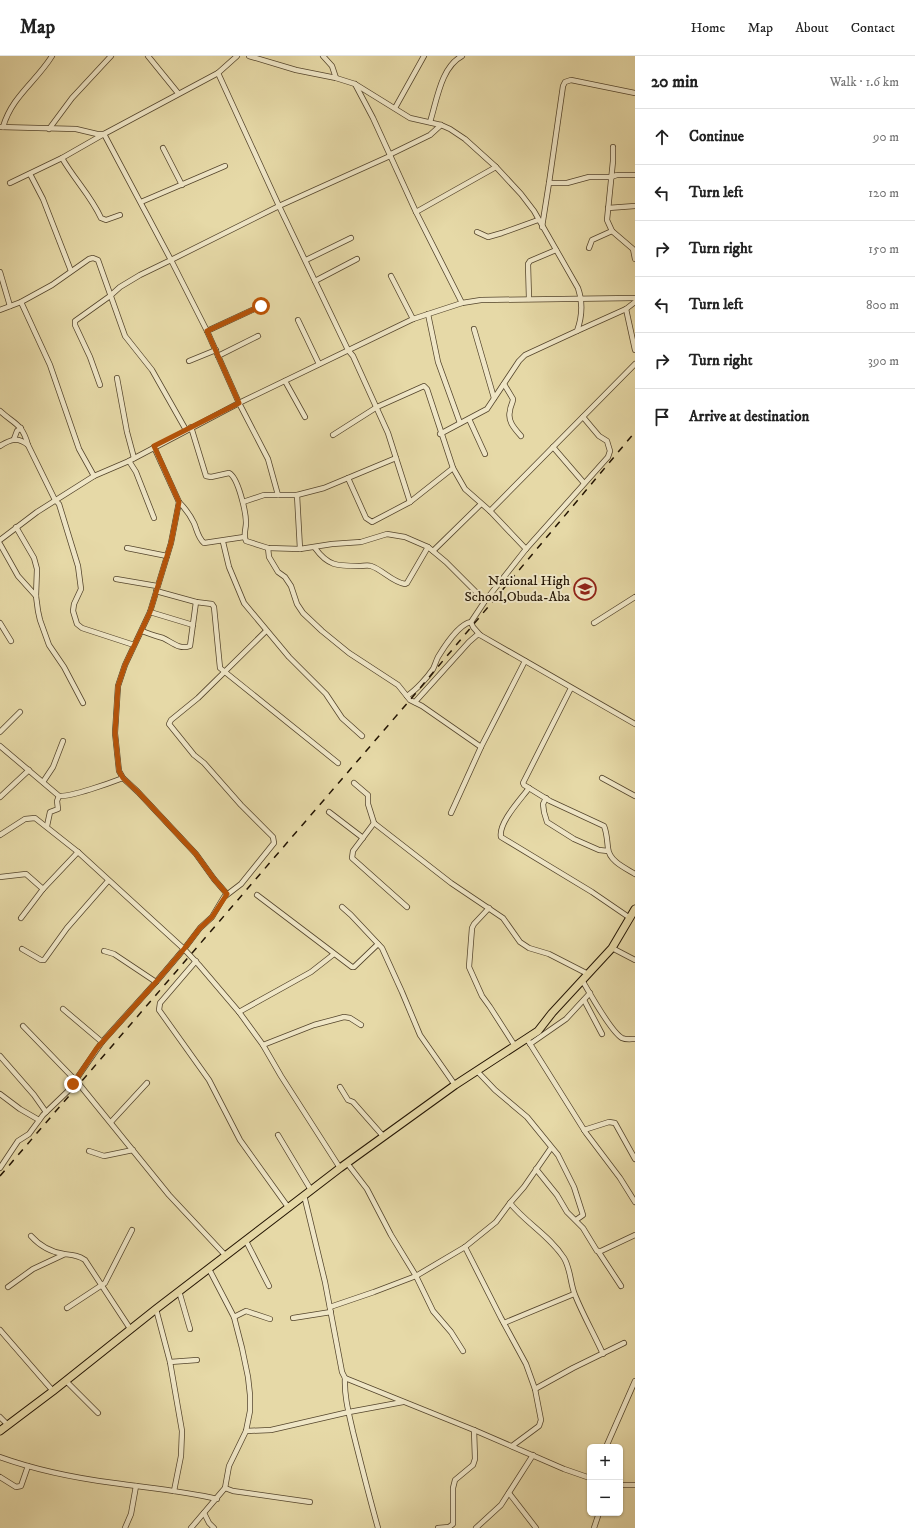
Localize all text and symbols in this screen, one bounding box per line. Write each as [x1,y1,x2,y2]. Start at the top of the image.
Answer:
text: Map [20,16,55,39]
text: Home [691,19,725,37]
text: Map [747,19,773,37]
text: About [795,19,829,37]
text: Contact [851,19,895,37]
text: 20 min [651,71,698,93]
text: Walk · 1.6 km [830,74,899,90]
icon: ahead [651,126,673,148]
text: Continue [689,127,744,146]
text: 90 m [873,129,899,145]
icon: left [651,182,673,204]
text: Turn left [689,183,743,202]
text: 120 m [868,185,899,201]
icon: right [651,238,673,260]
text: Turn right [689,239,752,258]
text: 150 m [868,241,899,257]
icon: left [651,294,673,316]
text: Turn left [689,295,743,314]
route start [252,297,270,315]
text: 800 m [866,297,899,313]
icon: right [651,350,673,372]
text: Turn right [689,351,752,370]
text: 390 m [868,353,899,369]
icon: arrive [651,406,673,428]
text: Arrive at destination [689,407,809,426]
place label: National High School,Obuda-Aba [464,572,571,606]
school or university icon: National High School,Obuda-Aba [572,576,598,602]
route end [64,1075,82,1093]
map controls [587,1444,623,1516]
button: + [587,1444,623,1480]
button: − [587,1480,623,1516]

